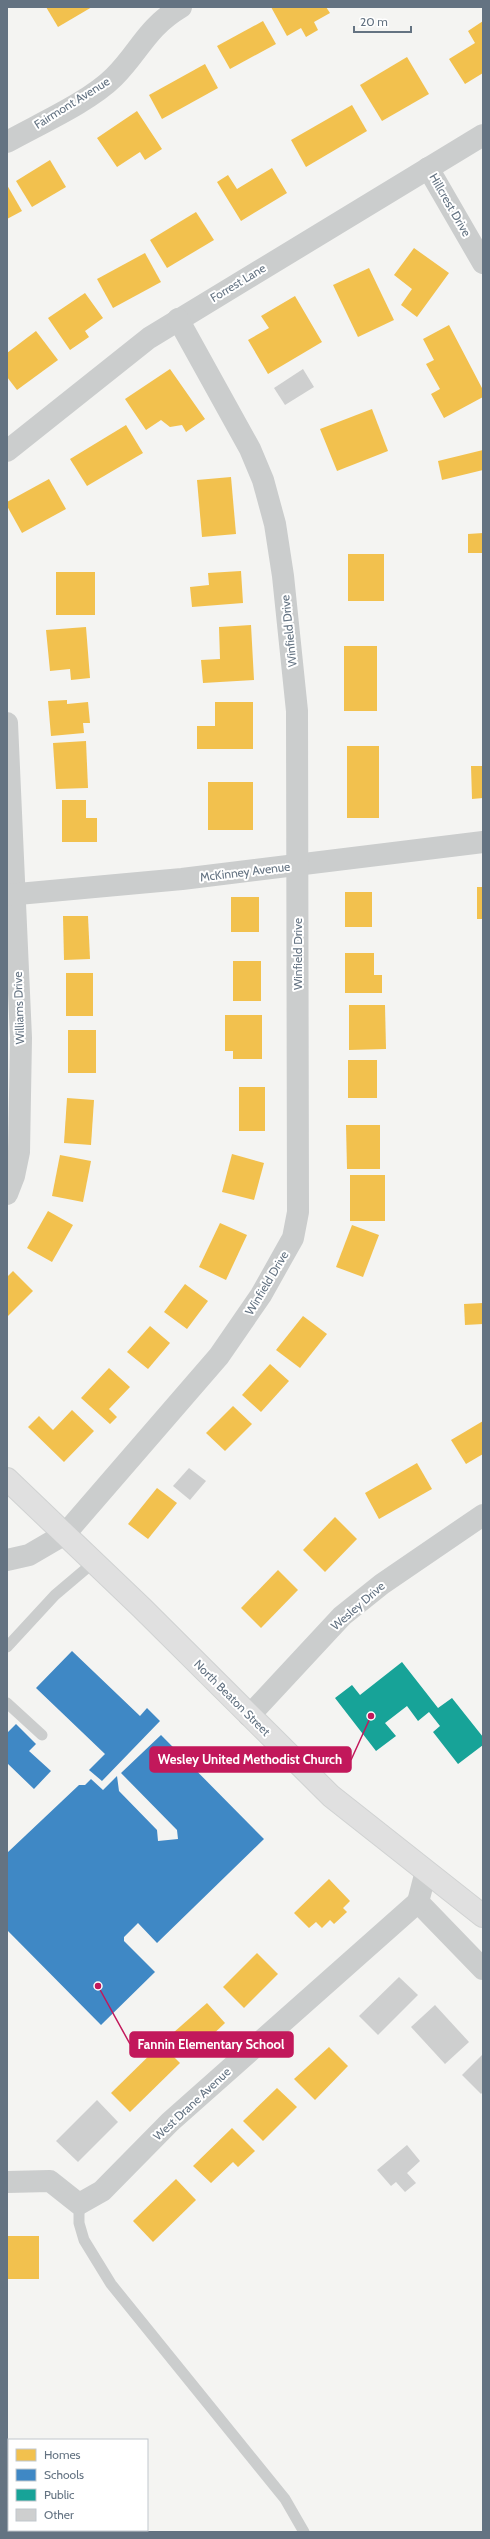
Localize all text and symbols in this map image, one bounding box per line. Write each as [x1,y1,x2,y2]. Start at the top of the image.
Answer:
scale bar [354,8,411,34]
text: 20 m [360,14,388,29]
street label: Fairmont Avenue [31,73,112,132]
street label: Hillcrest Drive [426,171,475,239]
street label: Forrest Lane [207,260,268,305]
street label: Winfield Drive [277,594,300,668]
street label: McKinney Avenue [199,859,291,884]
street label: Winfield Drive [290,918,305,990]
street label: Williams Drive [10,971,27,1045]
street label: Winfield Drive [242,1248,292,1318]
street label: Wesley Drive [328,1578,388,1633]
street label: North Beaton Street [191,1656,274,1739]
callout: Wesley United Methodist Church [150,1747,351,1772]
text: Wesley United Methodist Church [158,1751,342,1767]
callout: Fannin Elementary School [130,2032,293,2057]
text: Fannin Elementary School [138,2036,285,2052]
street label: West Drane Avenue [150,2064,234,2143]
legend [8,2439,148,2531]
text: Homes [44,2447,81,2462]
text: Schools [44,2467,84,2482]
text: Public [44,2487,75,2502]
text: Other [44,2507,74,2522]

